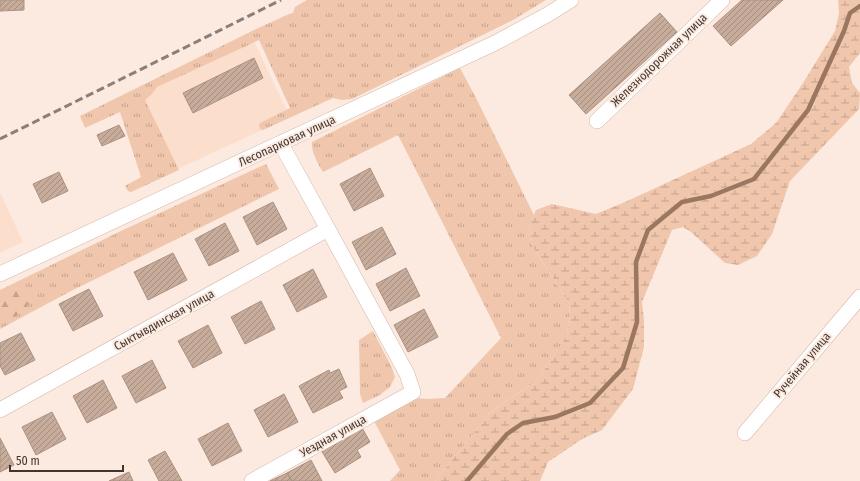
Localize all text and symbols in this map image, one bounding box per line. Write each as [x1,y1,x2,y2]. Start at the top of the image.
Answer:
street label: Железнодорожная улица [608,10,710,109]
street label: Лесопарковая улица [236,112,338,170]
street label: Сыктывдинская улица [111,287,217,353]
street label: Ручейная улица [771,329,833,401]
street label: Уездная улица [297,412,369,460]
scale bar [10,447,123,473]
text: 50 m [16,454,40,468]

